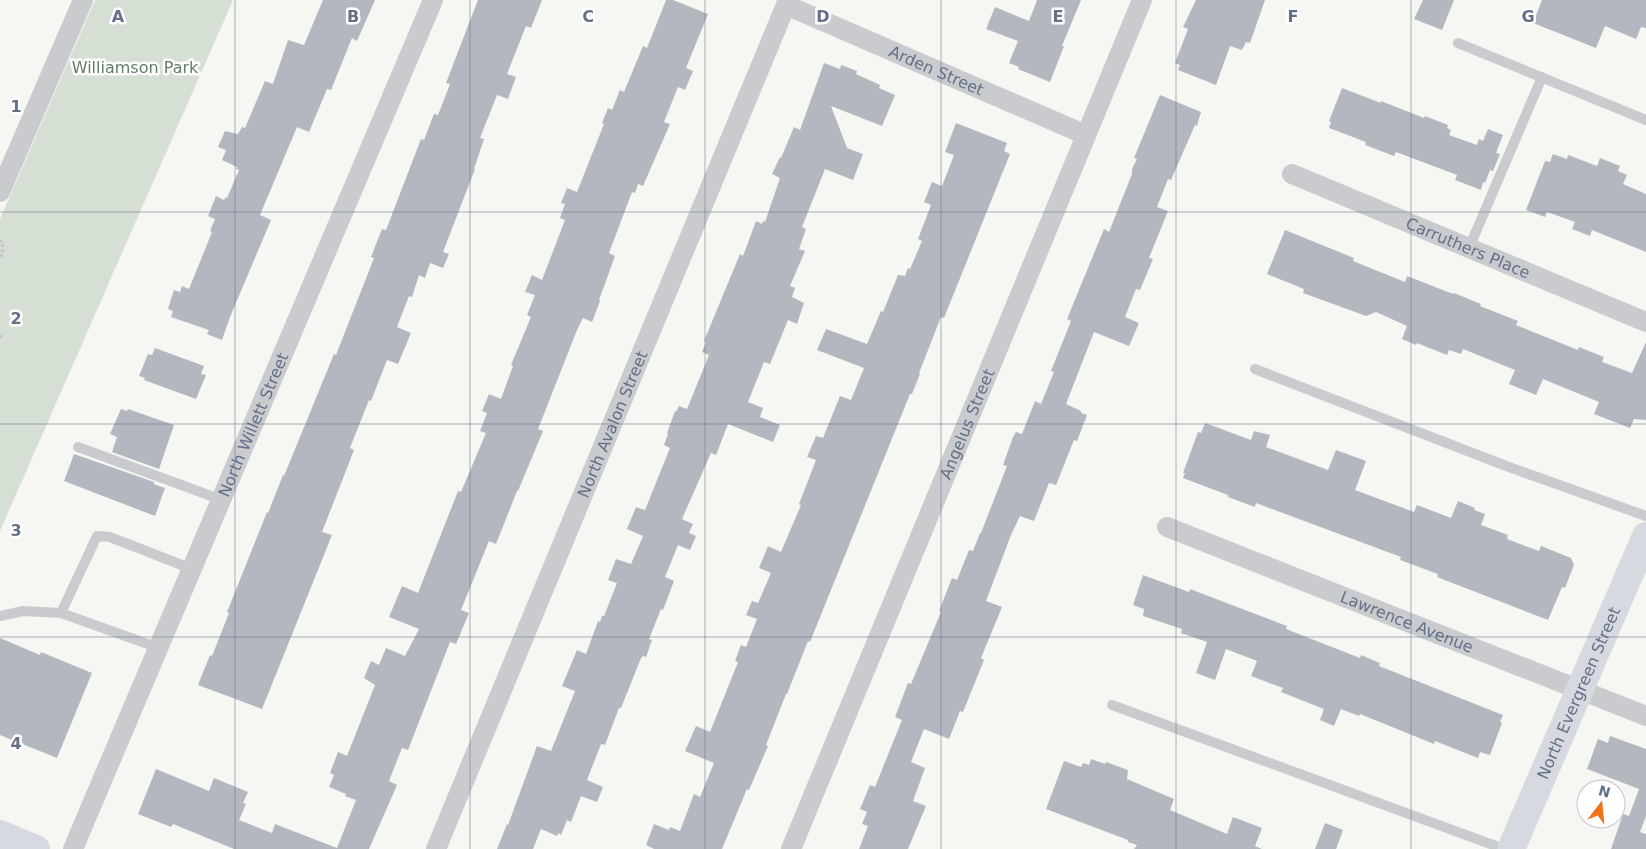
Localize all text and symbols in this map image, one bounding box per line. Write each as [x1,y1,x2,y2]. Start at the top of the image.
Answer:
text: A [112,7,125,26]
text: B [347,7,359,26]
text: C [582,7,594,26]
text: D [816,7,830,26]
text: E [1053,7,1063,26]
text: F [1288,7,1298,26]
text: G [1521,7,1535,26]
street label: Arden Street [886,42,986,99]
park label: Williamson Park [72,58,199,77]
text: 1 [10,97,22,116]
street label: Carruthers Place [1403,214,1533,283]
text: 2 [10,309,22,328]
street label: North Avalon Street [574,348,652,501]
street label: North Willett Street [214,350,292,500]
street label: Angelus Street [936,366,998,482]
text: 3 [10,521,22,540]
street label: Lawrence Avenue [1338,587,1476,657]
street label: North Evergreen Street [1533,604,1624,782]
text: 4 [10,734,22,753]
north arrow [1576,779,1626,829]
text: N [1597,782,1612,801]

